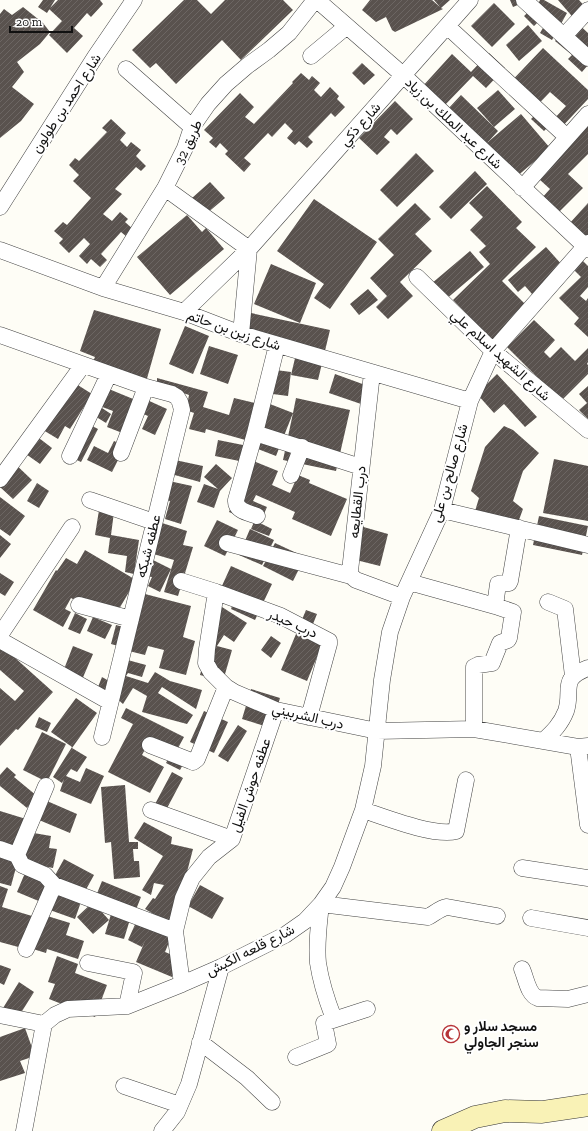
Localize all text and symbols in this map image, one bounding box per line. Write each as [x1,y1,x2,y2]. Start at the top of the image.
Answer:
scale bar [10,8,72,34]
text: 20 m [16,15,43,29]
street label: شارع احمد بن طولون [28,50,107,157]
street label: شارع عبد الملك بن زياد [400,74,506,174]
street label: شارع ذكي [336,99,387,152]
street label: طريق 32 [171,117,206,167]
street label: شارع الشهيد اسلام علي [445,306,554,407]
street label: شارع زين بن حاتم [184,307,283,356]
street label: شارع صالح بن على [427,422,474,525]
street label: درب القطايعه [345,465,370,539]
street label: عطفه شبكه [132,513,165,579]
street label: درب حيدر [264,605,321,642]
street label: درب الشربيني [270,700,346,736]
street label: عطفه حوش الفيل [226,736,275,835]
street label: شارع قلعه الكبش [203,921,298,982]
place label: مسجد سلار و سنجر الجاولي [464,1018,539,1054]
mosque icon: مسجد سلار و سنجر الجاولي [441,1024,461,1044]

